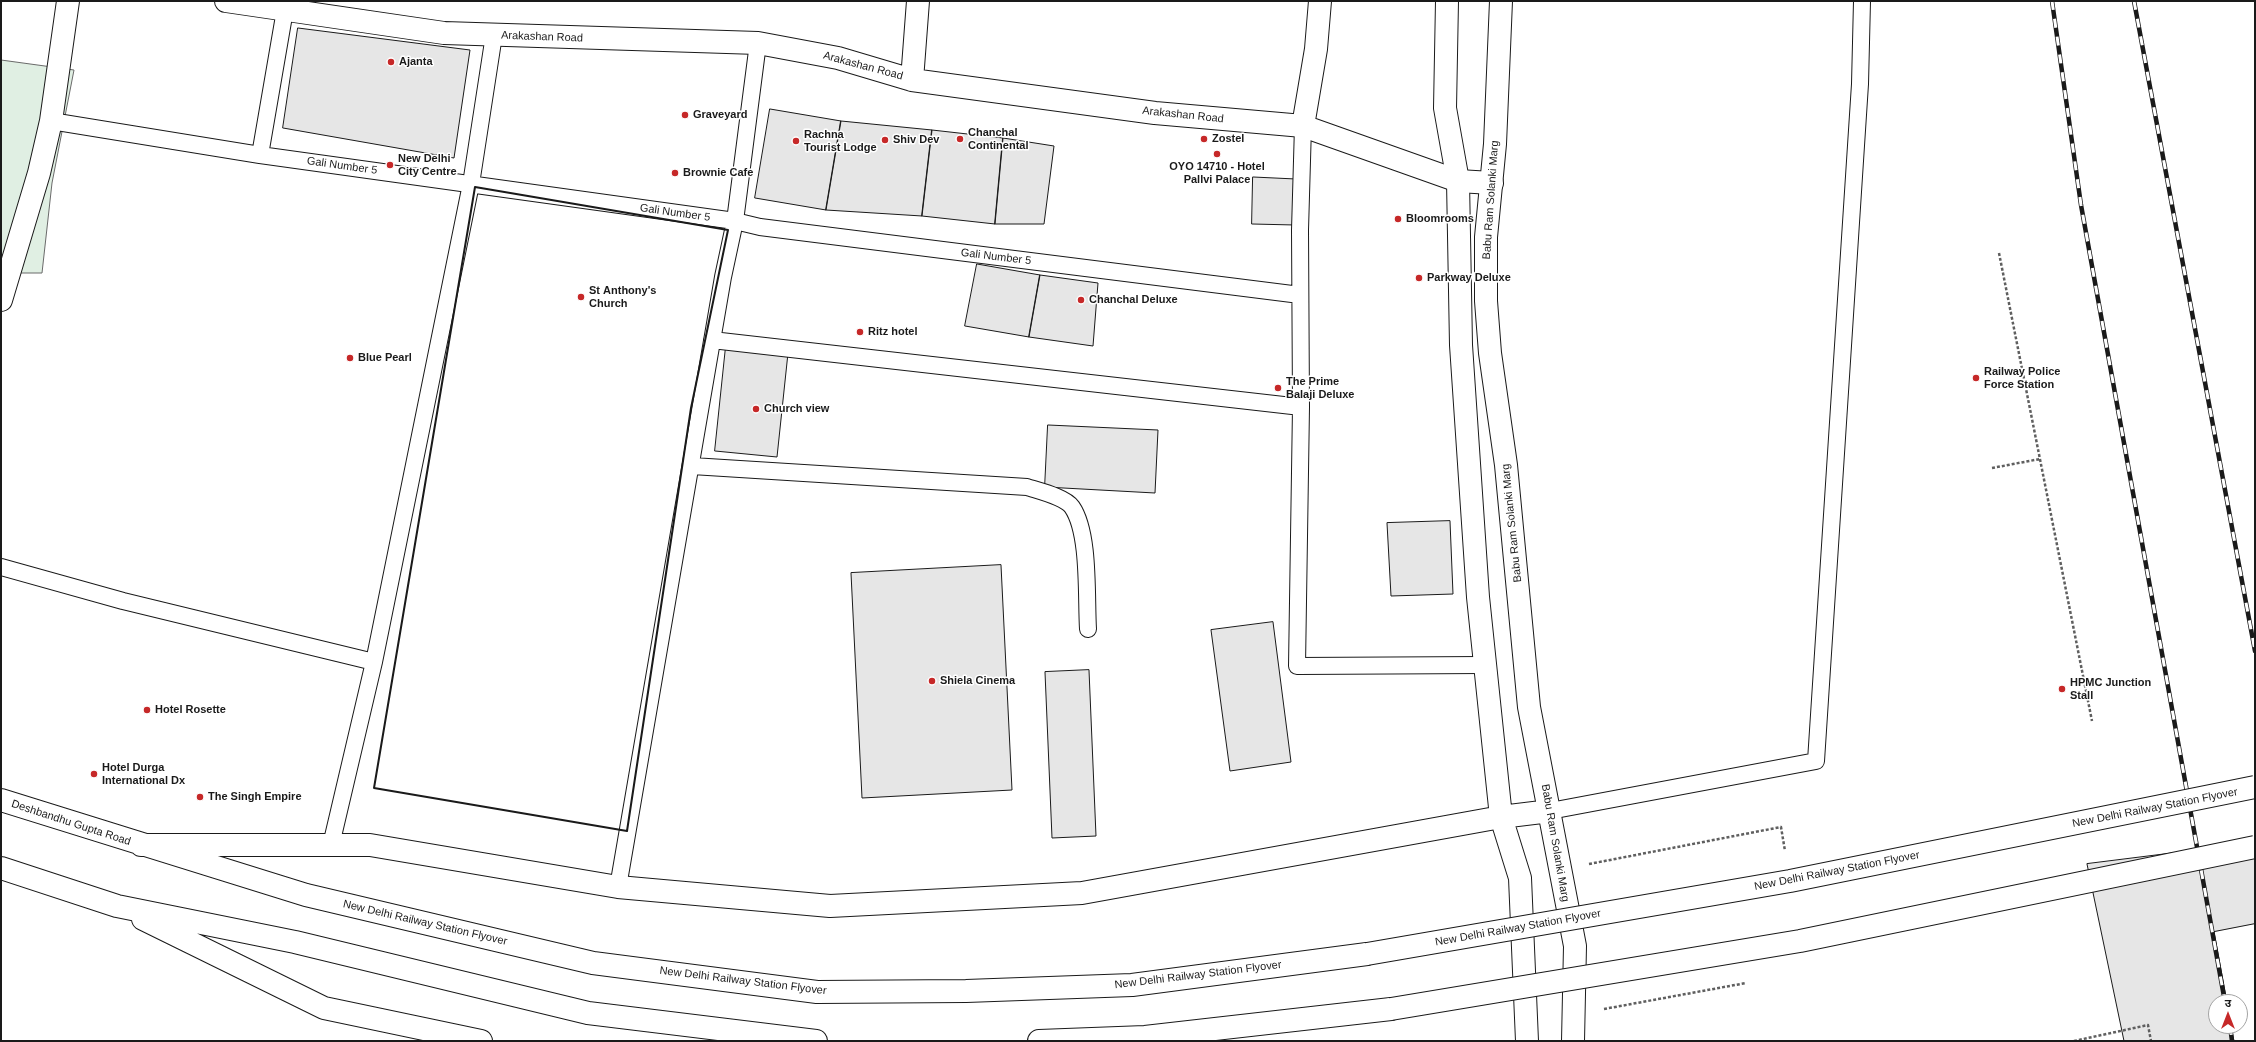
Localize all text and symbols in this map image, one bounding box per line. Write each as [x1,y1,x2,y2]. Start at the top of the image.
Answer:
street label: Arakashan Road [501,29,583,45]
street label: Arakashan Road [822,49,904,83]
place label: Ajanta [399,55,433,69]
marker: Ajanta [386,57,396,67]
street label: Arakashan Road [1142,104,1224,126]
place label: Graveyard [693,108,747,122]
marker: Graveyard [680,110,690,120]
place label: Chanchal Continental [968,126,1028,152]
place label: Rachna Tourist Lodge [804,128,877,154]
place label: Zostel [1212,132,1244,146]
place label: Shiv Dev [893,133,939,147]
marker: Chanchal Continental [955,134,965,144]
marker: Zostel [1199,134,1209,144]
marker: Shiv Dev [880,135,890,145]
marker: Rachna Tourist Lodge [791,136,801,146]
street label: Babu Ram Solanki Marg [1480,140,1502,260]
marker: OYO 14710 - Hotel Pallvi Palace [1212,149,1222,159]
place label: New Delhi City Centre [398,152,457,178]
street label: Gali Number 5 [306,155,378,177]
marker: New Delhi City Centre [385,160,395,170]
place label: OYO 14710 - Hotel Pallvi Palace [1169,160,1265,186]
place label: Brownie Cafe [683,166,753,180]
marker: Brownie Cafe [670,168,680,178]
street label: Gali Number 5 [639,202,711,224]
place label: Bloomrooms [1406,212,1474,226]
marker: Bloomrooms [1393,214,1403,224]
street label: Gali Number 5 [960,246,1032,268]
place label: Parkway Deluxe [1427,271,1511,285]
marker: Parkway Deluxe [1414,273,1424,283]
place label: St Anthony's Church [589,284,656,310]
marker: St Anthony's Church [576,292,586,302]
place label: Chanchal Deluxe [1089,293,1178,307]
marker: Chanchal Deluxe [1076,295,1086,305]
place label: Ritz hotel [868,325,917,339]
marker: Ritz hotel [855,327,865,337]
place label: Blue Pearl [358,351,412,365]
marker: Blue Pearl [345,353,355,363]
place label: Railway Police Force Station [1984,365,2060,391]
marker: Railway Police Force Station [1971,373,1981,383]
place label: The Prime Balaji Deluxe [1286,375,1354,401]
marker: The Prime Balaji Deluxe [1273,383,1283,393]
place label: Church view [764,402,829,416]
marker: Church view [751,404,761,414]
street label: Babu Ram Solanki Marg [1499,463,1525,583]
place label: Shiela Cinema [940,674,1015,688]
marker: Shiela Cinema [927,676,937,686]
place label: HPMC Junction Stall [2070,676,2151,702]
marker: HPMC Junction Stall [2057,684,2067,694]
place label: Hotel Rosette [155,703,226,717]
marker: Hotel Rosette [142,705,152,715]
place label: Hotel Durga International Dx [102,761,185,787]
marker: Hotel Durga International Dx [89,769,99,779]
street label: Babu Ram Solanki Marg [1538,783,1572,903]
street label: New Delhi Railway Station Flyover [2071,785,2239,831]
place label: The Singh Empire [208,790,302,804]
marker: The Singh Empire [195,792,205,802]
street label: Deshbandhu Gupta Road [10,797,132,849]
street label: New Delhi Railway Station Flyover [1753,848,1921,894]
street label: New Delhi Railway Station Flyover [342,898,508,948]
street label: New Delhi Railway Station Flyover [1434,907,1602,949]
street label: New Delhi Railway Station Flyover [1114,958,1282,992]
street label: New Delhi Railway Station Flyover [659,964,827,998]
north arrow [2208,994,2248,1034]
text: उ [2225,997,2231,1009]

